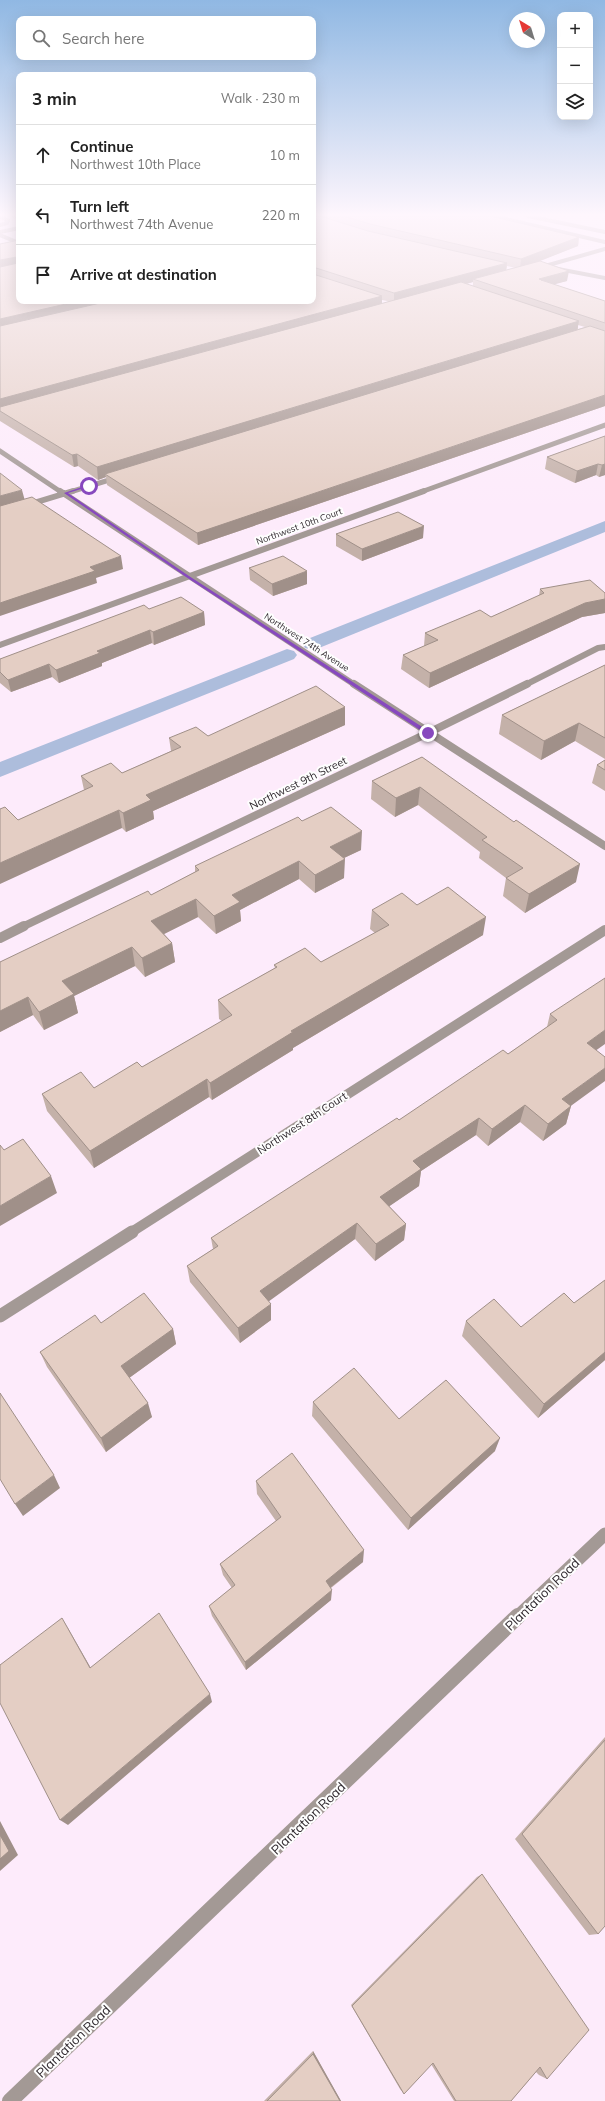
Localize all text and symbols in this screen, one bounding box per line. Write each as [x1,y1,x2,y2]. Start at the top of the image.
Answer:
north arrow [509,12,545,48]
map controls [557,12,593,120]
button: + [557,12,593,48]
search box [16,16,316,60]
icon: search [30,27,52,49]
text: Search here [62,29,144,48]
button: − [557,48,593,84]
button: layers [557,84,593,120]
text: 3 min [32,88,77,109]
text: Walk · 230 m [221,90,300,106]
text: Continue [70,137,133,156]
icon: ahead [32,144,54,166]
text: 10 m [270,147,300,163]
text: Northwest 10th Place [70,156,201,172]
text: Turn left [70,197,129,216]
icon: left [32,204,54,226]
text: 220 m [262,207,300,223]
text: Northwest 74th Avenue [70,216,213,232]
icon: arrive [32,264,54,286]
text: Arrive at destination [70,265,217,284]
route start [80,477,98,495]
street label: Northwest 10th Court [254,505,344,547]
street label: Northwest 74th Avenue [262,610,352,674]
route end [419,724,437,742]
street label: Northwest 9th Street [247,753,349,813]
street label: Northwest 8th Court [254,1089,350,1157]
street label: Plantation Road [501,1554,583,1634]
street label: Plantation Road [267,1778,349,1858]
street label: Plantation Road [32,2001,114,2081]

